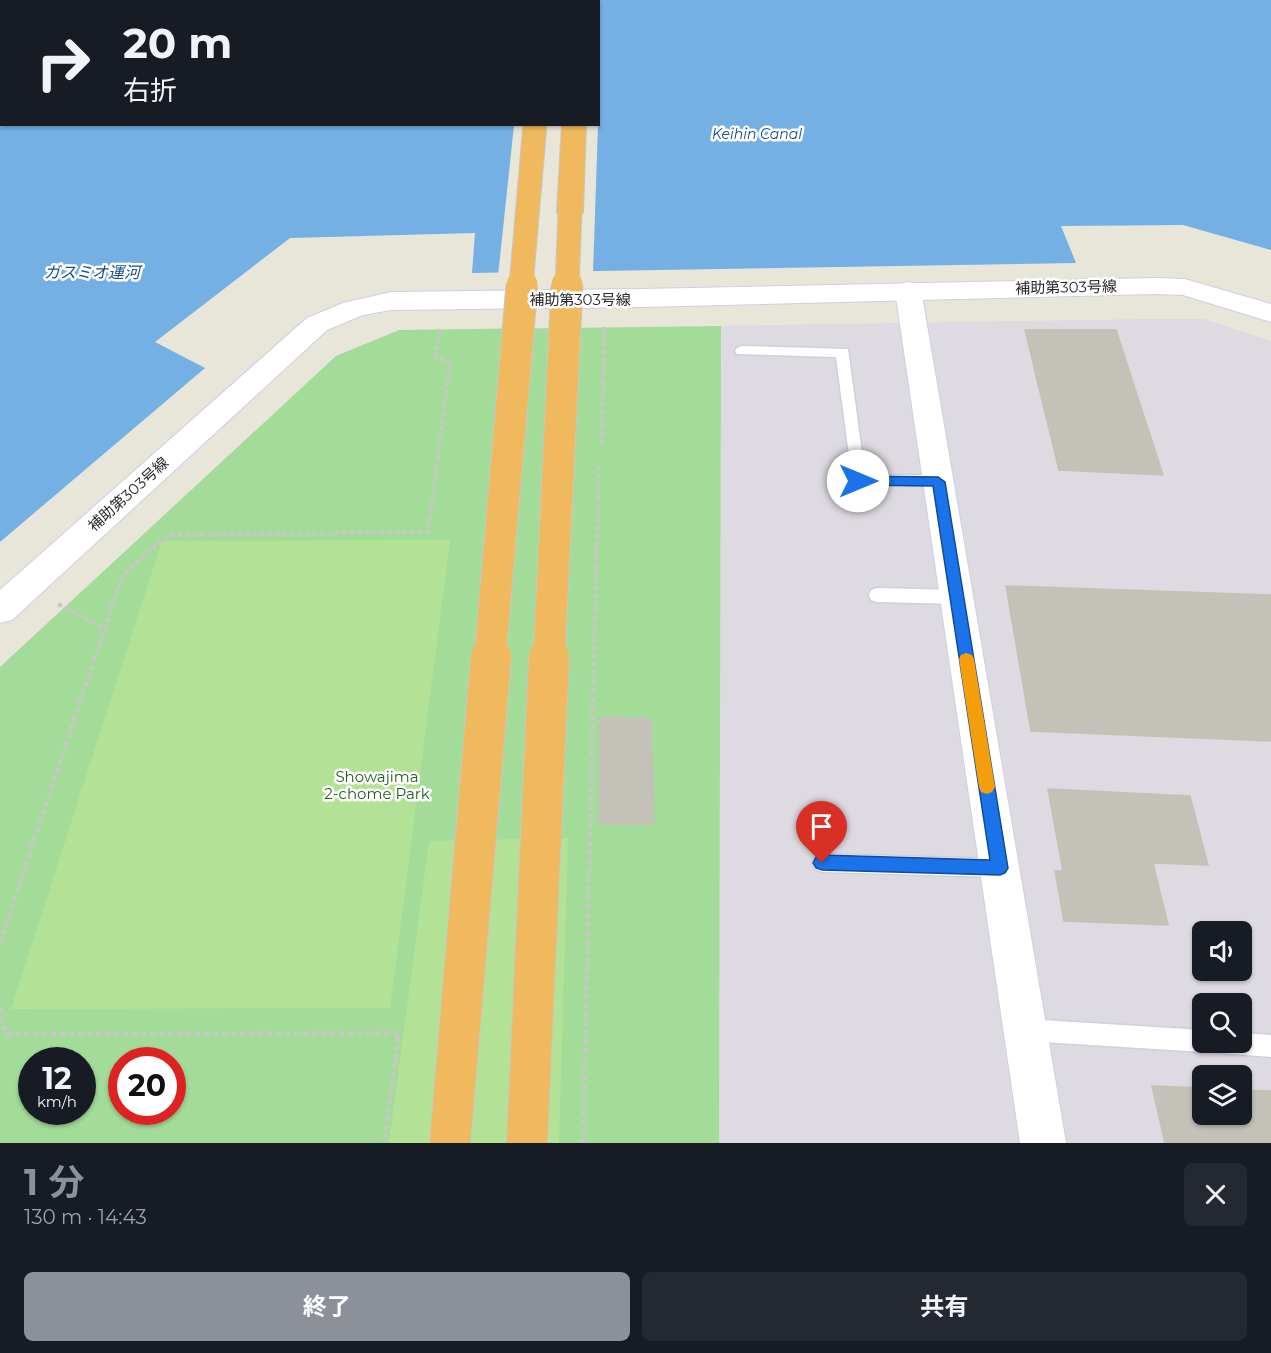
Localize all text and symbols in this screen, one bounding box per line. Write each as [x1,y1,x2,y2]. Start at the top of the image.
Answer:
text: 20 m [123,17,232,69]
icon: right [24,24,102,102]
text: 右折 [123,74,177,107]
water label: Keihin Canal [712,125,802,143]
water label: ガスミオ運河 [44,263,143,282]
street label: 補助第303号線 [1015,277,1117,297]
street label: 補助第303号線 [529,290,631,309]
position arrow [826,449,890,513]
street label: 補助第303号線 [84,453,172,535]
park label: Showajima 2-chome Park [324,767,430,803]
pin [796,801,847,863]
icon: arrive [805,810,838,843]
map controls [1192,921,1252,1125]
button: sound [1192,921,1252,981]
button: search [1192,993,1252,1053]
speed limit sign: 20 [108,1047,186,1125]
text: 12 [42,1060,72,1097]
button: layers [1192,1065,1252,1125]
text: km/h [37,1092,77,1111]
text: 1 分 [24,1160,84,1204]
button: close [1184,1163,1247,1226]
text: 130 m · 14:43 [24,1205,147,1229]
button: 終了 [24,1272,630,1341]
button: 共有 [642,1272,1247,1341]

